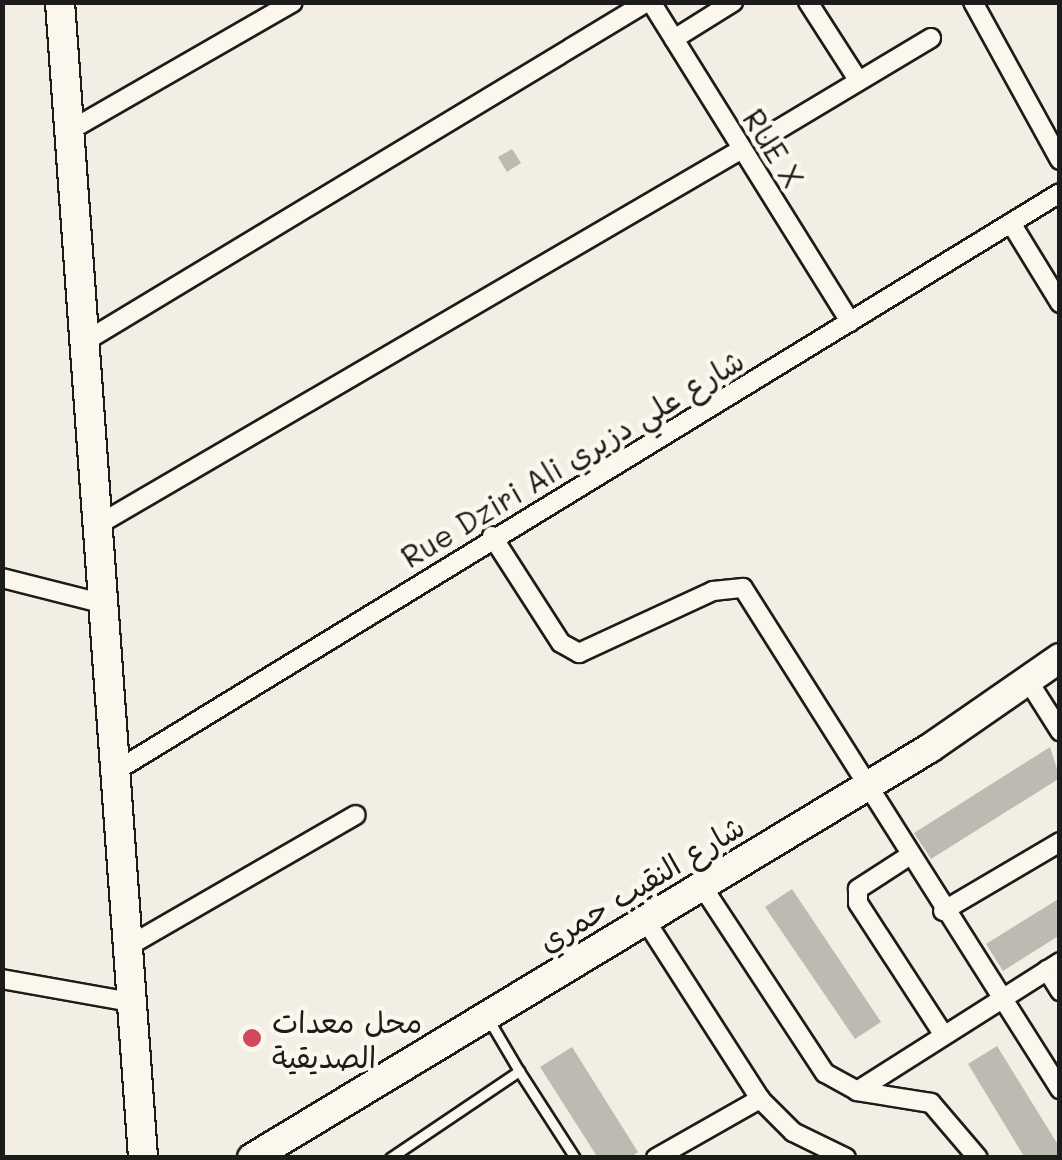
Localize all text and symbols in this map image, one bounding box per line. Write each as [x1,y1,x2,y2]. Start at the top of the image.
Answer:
street label: RUE X [736,102,812,194]
street label: Rue Dziri Ali شارع علي دزيري [394,341,750,575]
street label: شارع النقيب حمري [532,807,750,959]
place label: محل معدات الصديقية [272,1003,422,1074]
marker: محل معدات الصديقية [241,1027,263,1049]

